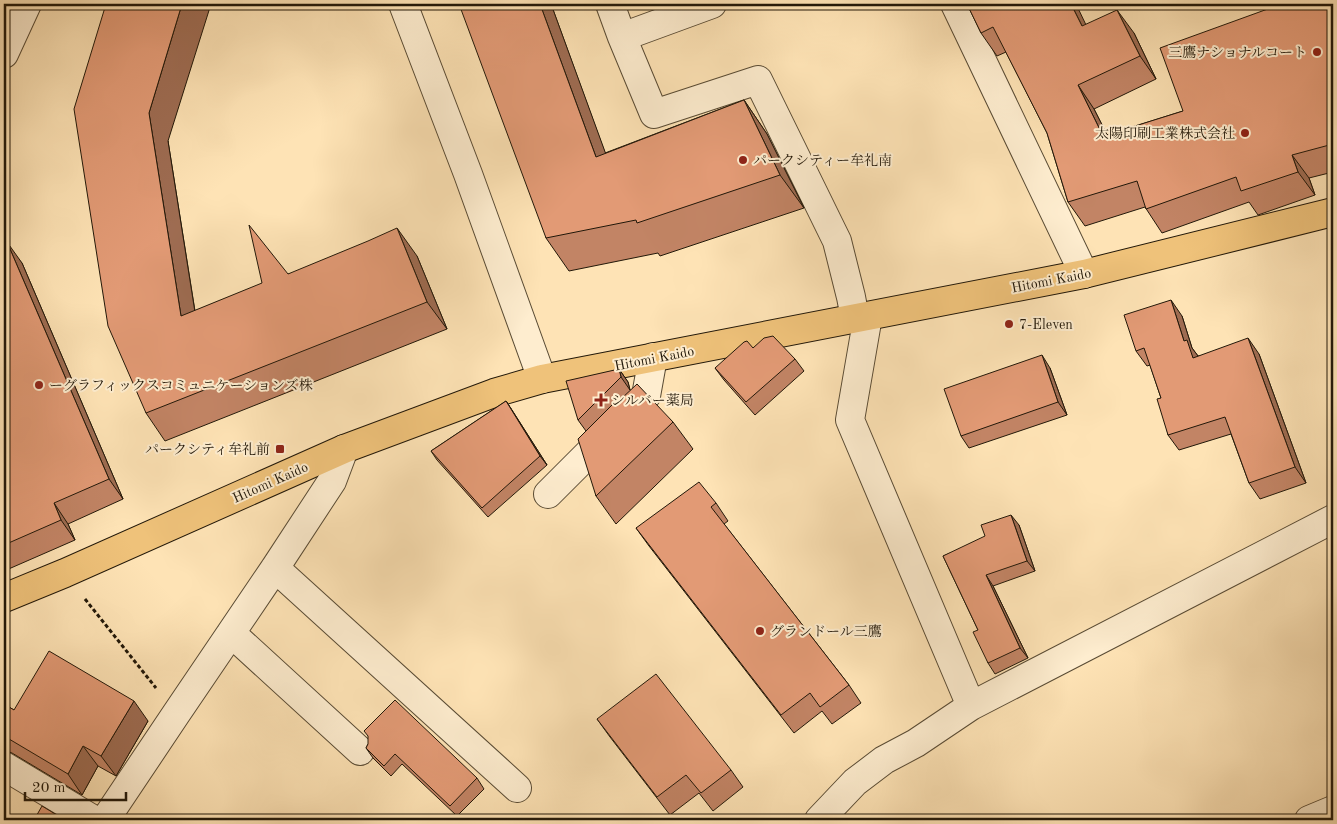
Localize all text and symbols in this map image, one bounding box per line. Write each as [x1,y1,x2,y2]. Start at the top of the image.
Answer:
place label: 三鷹ナショナルコート [1168,45,1307,60]
marker: 三鷹ナショナルコート [1311,46,1323,58]
place label: 太陽印刷工業株式会社 [1095,126,1235,141]
marker: 太陽印刷工業株式会社 [1239,127,1251,139]
place label: パークシティー牟礼南 [753,153,892,168]
marker: パークシティー牟礼南 [737,154,749,166]
street label: Hitomi Kaido [1010,266,1092,296]
marker: 7-Eleven [1003,318,1015,330]
place label: 7-Eleven [1019,318,1073,332]
street label: Hitomi Kaido [613,344,695,374]
place label: ーグラフィックスコミュニケーションズ株 [49,378,313,393]
marker: ーグラフィックスコミュニケーションズ株 [33,379,45,391]
place label: シルバー薬局 [611,393,694,408]
marker: シルバー薬局 [595,394,607,406]
place label: パークシティ牟礼前 [145,442,270,457]
marker: パークシティ牟礼前 [274,443,286,455]
street label: Hitomi Kaido [231,460,310,506]
place label: グランドール三鷹 [770,624,882,639]
marker: グランドール三鷹 [754,625,766,637]
scale bar [25,769,126,801]
text: 20 m [32,781,66,796]

